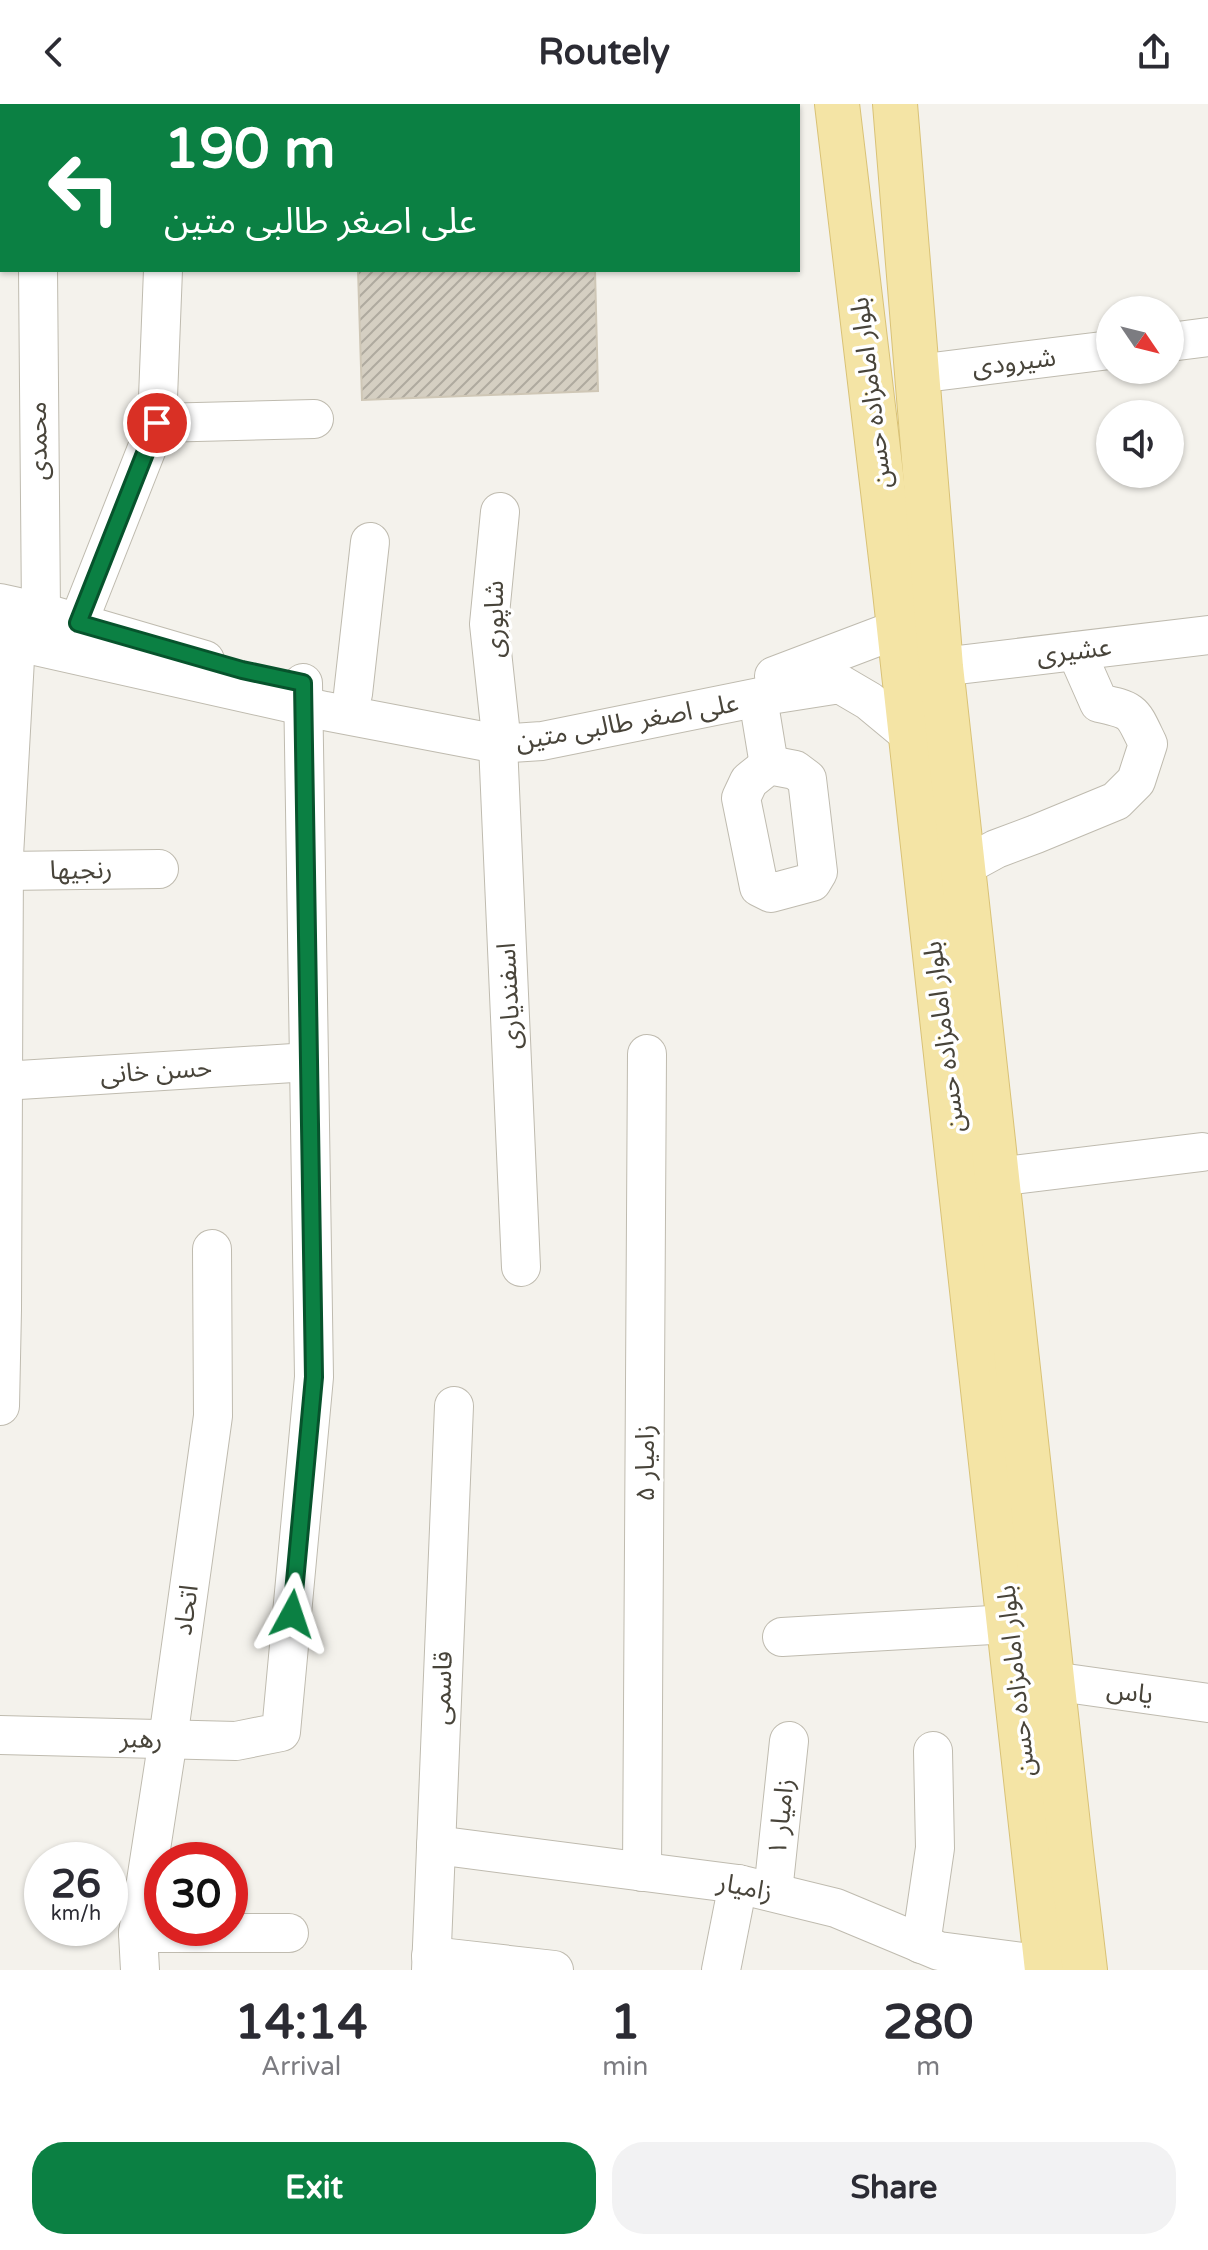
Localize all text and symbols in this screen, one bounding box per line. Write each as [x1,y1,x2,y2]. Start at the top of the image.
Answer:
icon: back [32,30,76,74]
icon: share [1132,30,1176,74]
text: Routely [538,31,670,74]
text: 190 m [164,116,335,183]
icon: left [32,136,136,240]
text: علی اصغر طالبی متین [164,200,477,243]
street label: بلوار امامزاده حسن [844,296,898,490]
north arrow [1096,296,1184,384]
map controls [1096,296,1184,488]
street label: شیرودی [970,341,1058,383]
pin [123,389,191,457]
button: sound [1096,400,1184,488]
street label: محمدی [22,401,54,481]
icon: arrive [135,401,179,445]
street label: شاپوری [479,580,511,658]
street label: عشیری [1035,631,1113,671]
street label: علی اصغر طالبی متین [513,687,741,757]
street label: رنجیها [49,854,113,886]
street label: بلوار امامزاده حسن [917,940,971,1134]
street label: اسفندیاری [491,942,527,1050]
street label: حسن خانی [99,1052,213,1090]
street label: زامیار ۵ [630,1424,661,1502]
position arrow [250,1572,334,1656]
street label: اتحاد [167,1583,205,1637]
street label: بلوار امامزاده حسن [991,1584,1041,1778]
street label: قاسمی [425,1651,459,1725]
street label: یاس [1105,1673,1155,1711]
street label: رهبر [118,1723,163,1755]
street label: زامیار ۱ [762,1777,800,1857]
speed limit sign: 30 [144,1842,248,1946]
text: 26 [51,1860,101,1908]
street label: زامیار [714,1866,775,1908]
text: km/h [51,1902,101,1926]
text: 14:14 [235,1994,368,2052]
text: 1 [610,1994,640,2052]
text: 280 [883,1994,973,2052]
text: Arrival [261,2051,341,2082]
text: min [602,2051,648,2082]
text: m [916,2051,940,2082]
button: Exit [32,2142,596,2234]
button: Share [612,2142,1176,2234]

